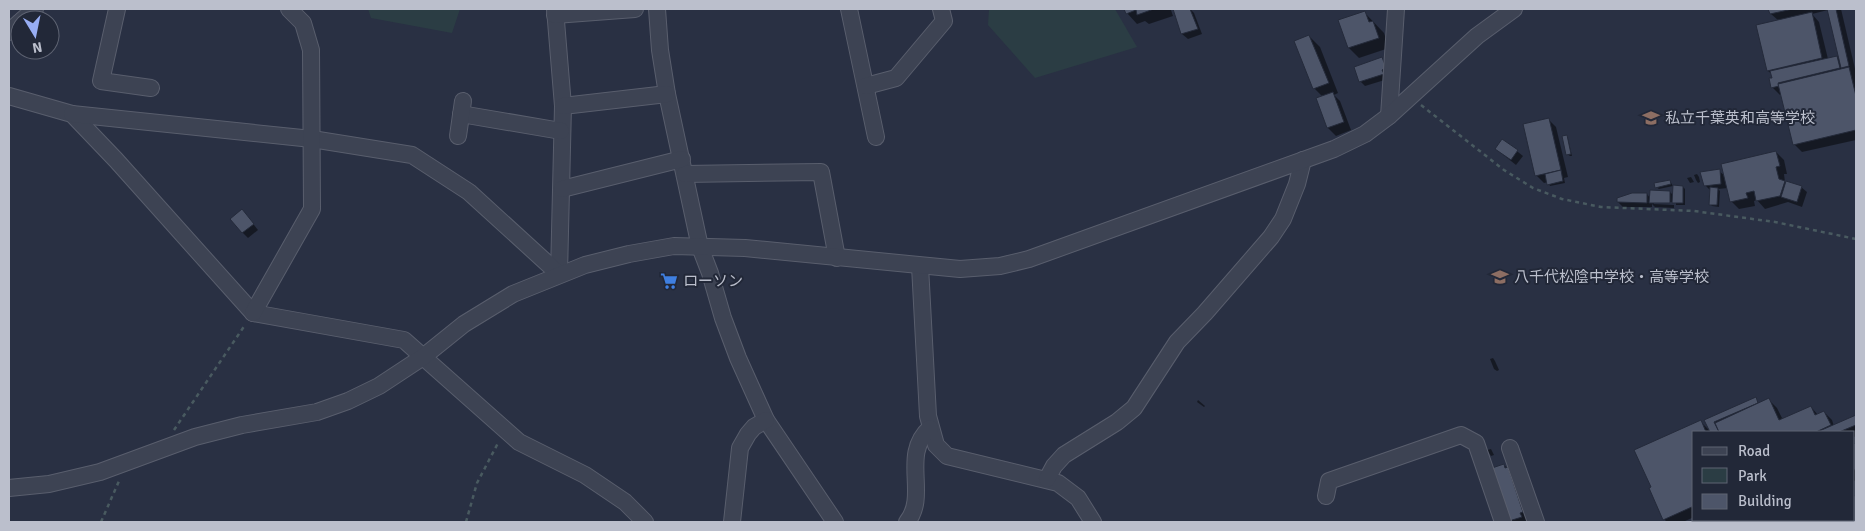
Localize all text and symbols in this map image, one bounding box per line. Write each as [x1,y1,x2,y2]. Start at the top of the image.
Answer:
north arrow [10,10,60,60]
text: N [31,38,43,57]
school or university icon: 私立千葉英和高等学校 [1641,108,1661,128]
place label: 私立千葉英和高等学校 [1665,109,1815,127]
school or university icon: 八千代松陰中学校・高等学校 [1490,267,1510,287]
place label: 八千代松陰中学校・高等学校 [1514,268,1709,286]
supermarket icon: ローソン [659,271,679,291]
place label: ローソン [683,272,743,290]
legend [1692,431,1855,521]
text: Road [1738,442,1770,460]
text: Park [1738,467,1767,485]
text: Building [1738,492,1792,510]

